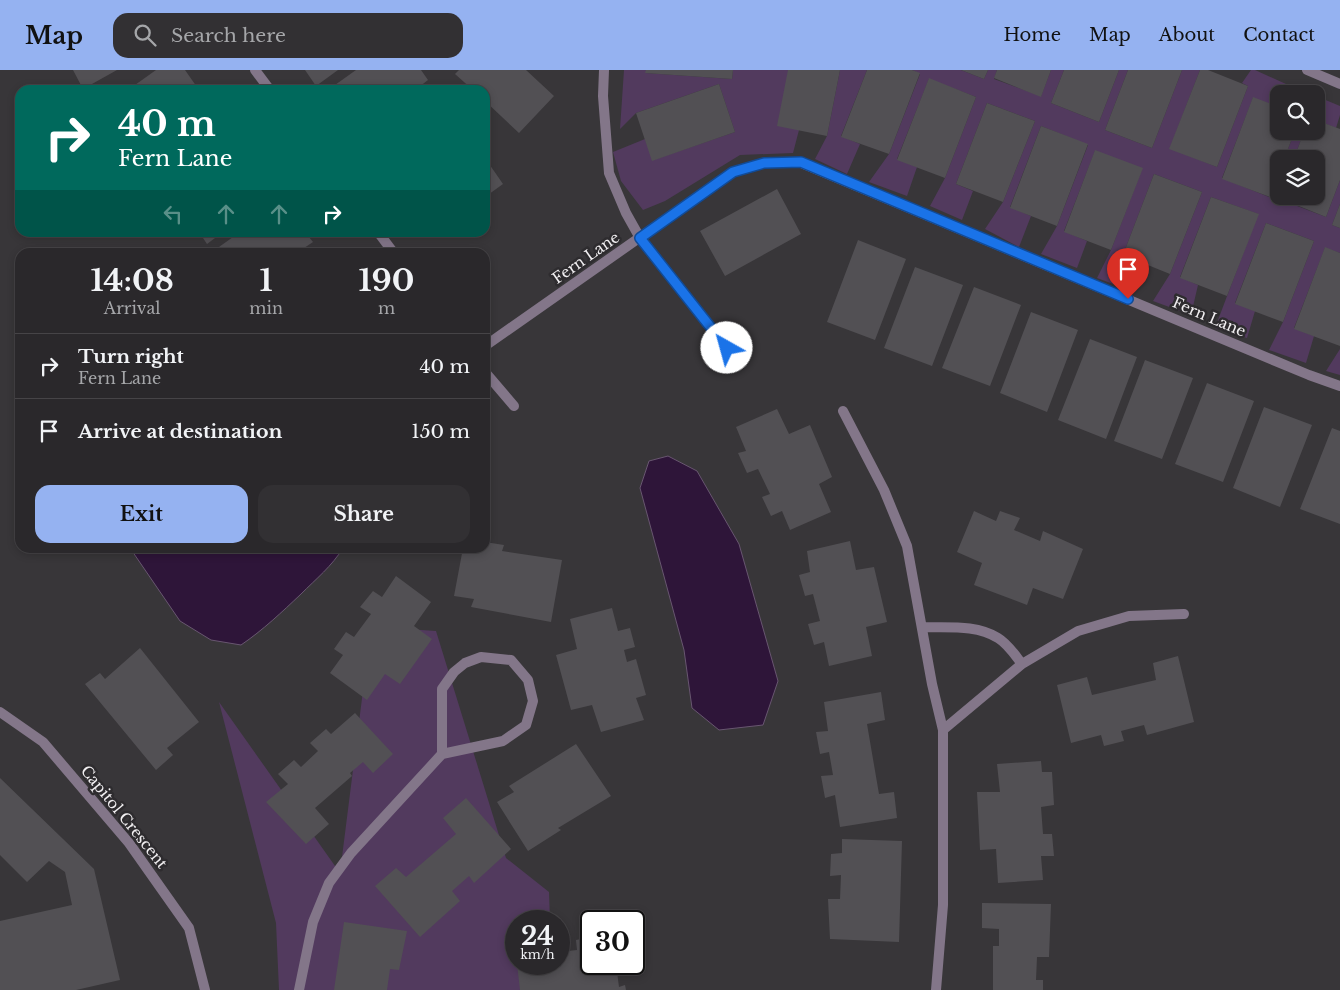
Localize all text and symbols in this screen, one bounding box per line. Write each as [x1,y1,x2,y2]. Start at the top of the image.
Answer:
search box [113,13,463,58]
text: Map [25,21,83,50]
icon: search [131,21,159,49]
text: Search here [171,24,286,47]
text: Home [1003,24,1061,46]
text: Map [1089,24,1131,46]
text: About [1159,24,1215,46]
text: Contact [1243,24,1315,46]
map controls [1270,85,1325,205]
button: search [1270,85,1325,140]
text: 40 m [118,102,216,145]
icon: right [35,105,100,170]
text: Fern Lane [118,145,232,172]
button: layers [1270,150,1325,205]
icon: left [159,200,187,228]
icon: ahead [212,200,240,228]
icon: ahead [265,200,293,228]
icon: right [318,200,346,228]
street label: Fern Lane [548,227,623,288]
pin [1107,248,1149,299]
icon: arrive [1114,255,1142,283]
text: 14:08 [91,262,174,299]
text: 1 [260,262,273,299]
text: 190 [358,262,414,299]
street label: Fern Lane [1170,293,1249,341]
text: Arrival [104,298,160,318]
text: min [249,298,283,318]
text: m [378,298,395,318]
position arrow [700,321,752,373]
text: Turn right [78,345,184,368]
icon: right [35,352,63,380]
text: 40 m [419,355,470,378]
text: Fern Lane [78,368,161,388]
icon: arrive [35,417,63,445]
text: Arrive at destination [78,420,282,443]
text: 150 m [411,420,470,443]
button: Exit [35,485,248,543]
button: Share [258,485,470,543]
street label: Capitol Crescent [77,761,172,872]
speed limit sign: 30 [580,910,645,975]
text: 24 [521,921,554,952]
text: km/h [520,947,555,962]

